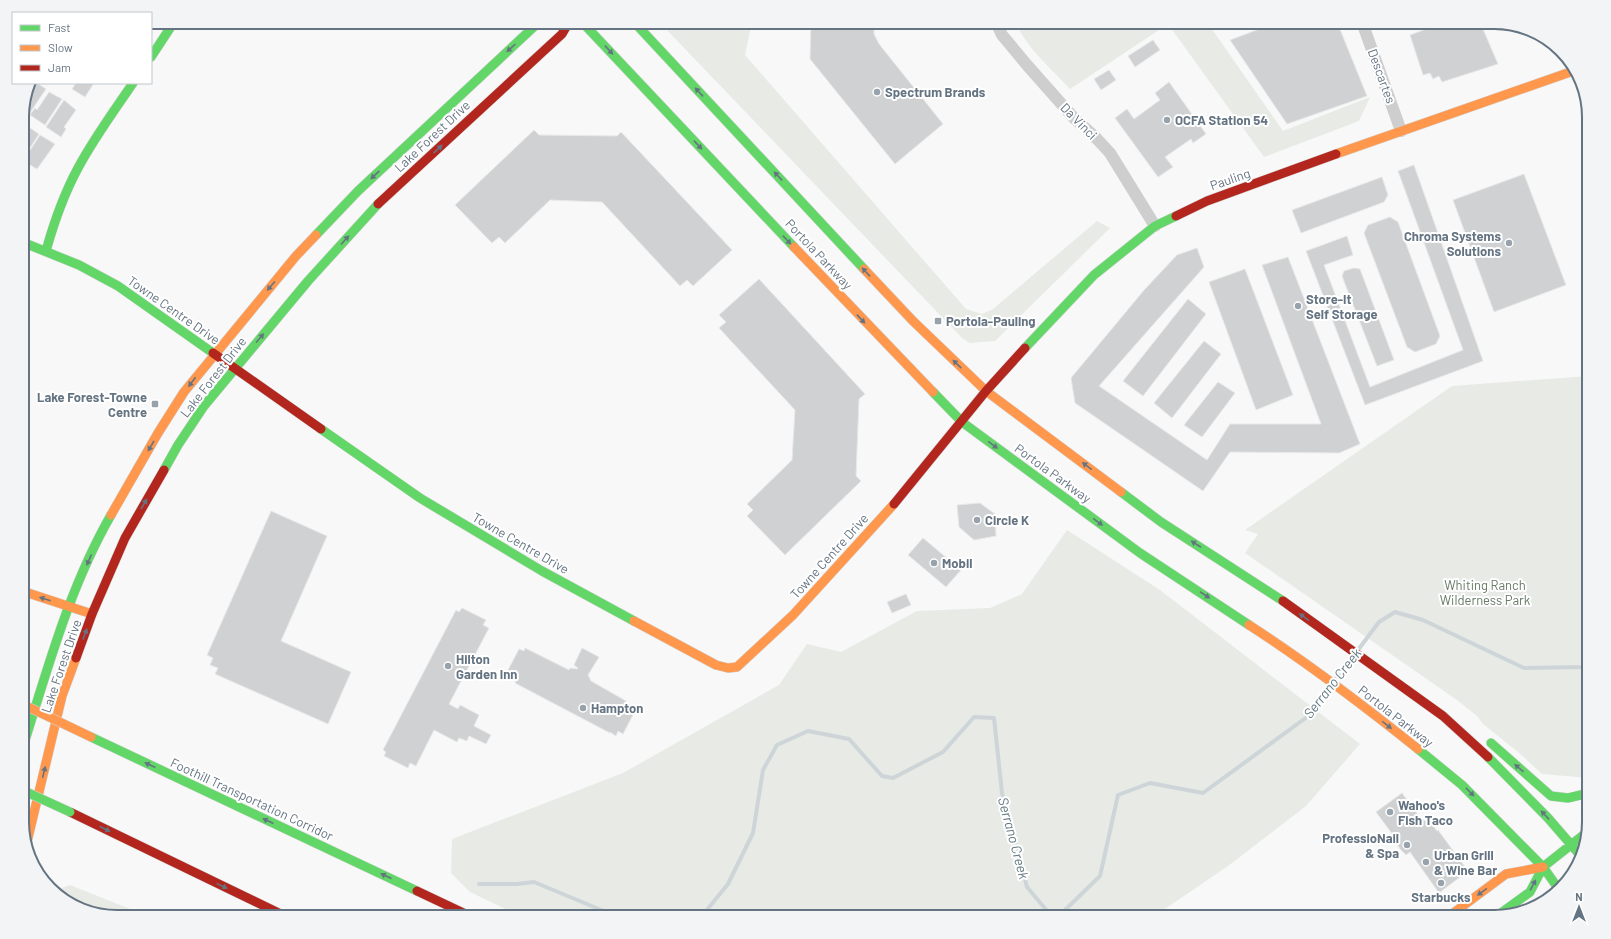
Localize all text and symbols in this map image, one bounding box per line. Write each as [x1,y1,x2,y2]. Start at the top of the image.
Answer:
legend [12,12,152,84]
text: Fast [48,20,71,34]
text: Slow [48,40,73,54]
one-way arrow [505,44,516,53]
one-way arrow [604,45,614,55]
street label: Descartes [1365,46,1399,106]
text: Jam [48,60,71,74]
place label: Spectrum Brands [885,84,986,100]
one-way arrow [694,87,704,97]
marker: Spectrum Brands [872,87,882,97]
street label: Lake Forest Drive [391,97,473,175]
street label: Da Vinci [1057,99,1101,143]
place label: OCFA Station 54 [1175,112,1268,128]
marker: OCFA Station 54 [1162,115,1172,125]
one-way arrow [693,140,703,150]
one-way arrow [433,145,442,154]
street label: Pauling [1208,165,1252,193]
one-way arrow [370,170,379,179]
one-way arrow [774,172,783,181]
street label: Portola Parkway [782,215,856,293]
place label: Chroma Systems Solutions [1404,228,1501,259]
one-way arrow [340,235,350,245]
one-way arrow [782,235,792,245]
marker: Chroma Systems Solutions [1504,238,1514,248]
one-way arrow [862,266,871,277]
street label: Towne Centre Drive [125,272,223,348]
one-way arrow [266,280,275,291]
place label: Store-It Self Storage [1306,291,1378,322]
marker: Store-It Self Storage [1293,301,1303,311]
place label: Portola-Pauling [946,313,1036,329]
one-way arrow [857,314,866,324]
marker: Portola-Pauling [933,316,943,326]
street label: Lake Forest Drive [177,333,249,420]
one-way arrow [255,333,264,343]
one-way arrow [953,360,962,369]
one-way arrow [188,377,196,388]
place label: Lake Forest-Towne Centre [37,389,147,420]
marker: Lake Forest-Towne Centre [150,399,160,409]
one-way arrow [147,440,154,451]
street label: Portola Parkway [1012,440,1094,506]
one-way arrow [988,441,998,449]
one-way arrow [1081,462,1092,470]
one-way arrow [141,498,148,510]
street label: Towne Centre Drive [470,509,572,577]
street label: Towne Centre Drive [787,510,871,602]
place label: Circle K [985,512,1029,528]
marker: Circle K [972,515,982,525]
one-way arrow [1093,518,1103,526]
one-way arrow [1191,540,1201,548]
one-way arrow [86,554,92,565]
place label: Mobil [942,555,972,571]
marker: Mobil [929,558,939,568]
park label: Whiting Ranch Wilderness Park [1440,577,1531,608]
one-way arrow [1199,592,1211,599]
one-way arrow [39,596,51,602]
one-way arrow [1299,613,1309,621]
street label: Lake Forest Drive [38,617,85,715]
one-way arrow [82,628,88,640]
water label: Serrano Creek [1299,645,1365,721]
place label: Hilton Garden Inn [456,651,517,682]
marker: Hilton Garden Inn [443,661,453,671]
street label: Portola Parkway [1355,682,1437,750]
place label: Hampton [591,700,643,716]
marker: Hampton [578,703,588,713]
one-way arrow [1382,720,1393,729]
street label: Foothill Transportation Corridor [168,754,336,844]
one-way arrow [145,762,156,768]
one-way arrow [1514,763,1525,772]
one-way arrow [41,766,47,778]
one-way arrow [1465,787,1475,797]
water label: Serrano Creek [995,795,1033,881]
place label: Wahoo's Fish Taco [1398,797,1453,828]
marker: Wahoo's Fish Taco [1385,807,1395,817]
one-way arrow [1541,810,1550,820]
one-way arrow [262,818,274,824]
one-way arrow [99,826,110,832]
place label: ProfessioNail & Spa [1322,830,1399,861]
marker: ProfessioNail & Spa [1402,840,1412,850]
place label: Urban Grill & Wine Bar [1434,847,1497,878]
marker: Urban Grill & Wine Bar [1421,857,1431,867]
one-way arrow [380,873,391,879]
marker: Starbucks [1436,878,1446,888]
one-way arrow [1530,879,1537,891]
one-way arrow [216,883,228,889]
one-way arrow [1477,887,1488,896]
north arrow [1559,887,1599,927]
place label: Starbucks [1411,889,1471,905]
text: N [1575,890,1583,903]

